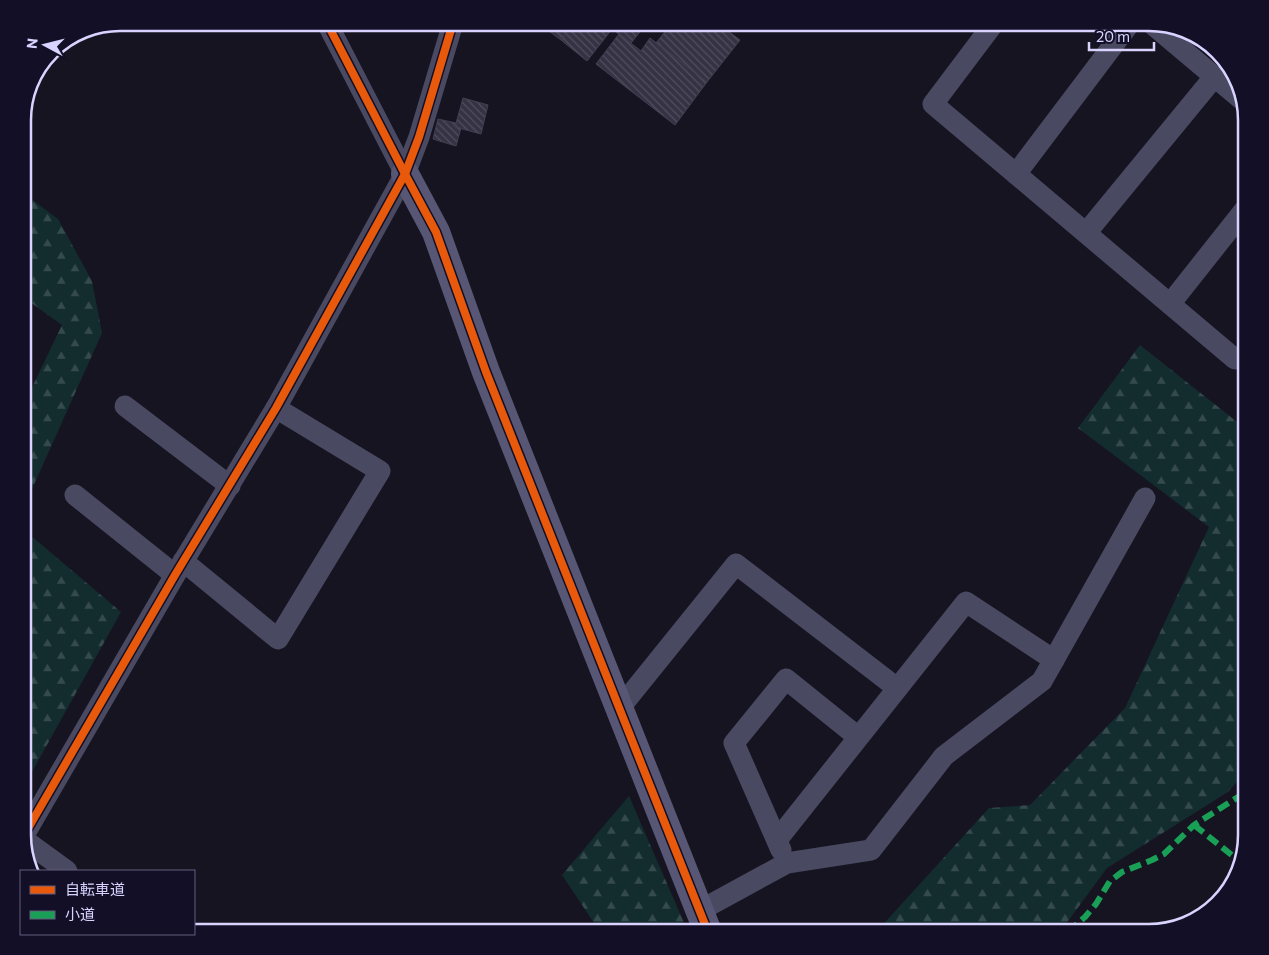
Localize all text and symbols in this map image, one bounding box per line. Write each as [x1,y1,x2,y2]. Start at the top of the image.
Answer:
north arrow [20,20,70,70]
scale bar [1089,20,1154,52]
text: 20 m [1096,27,1130,45]
text: N [23,37,41,50]
legend [20,870,195,935]
text: 自転車道 [65,880,125,898]
text: 小道 [65,905,95,923]

